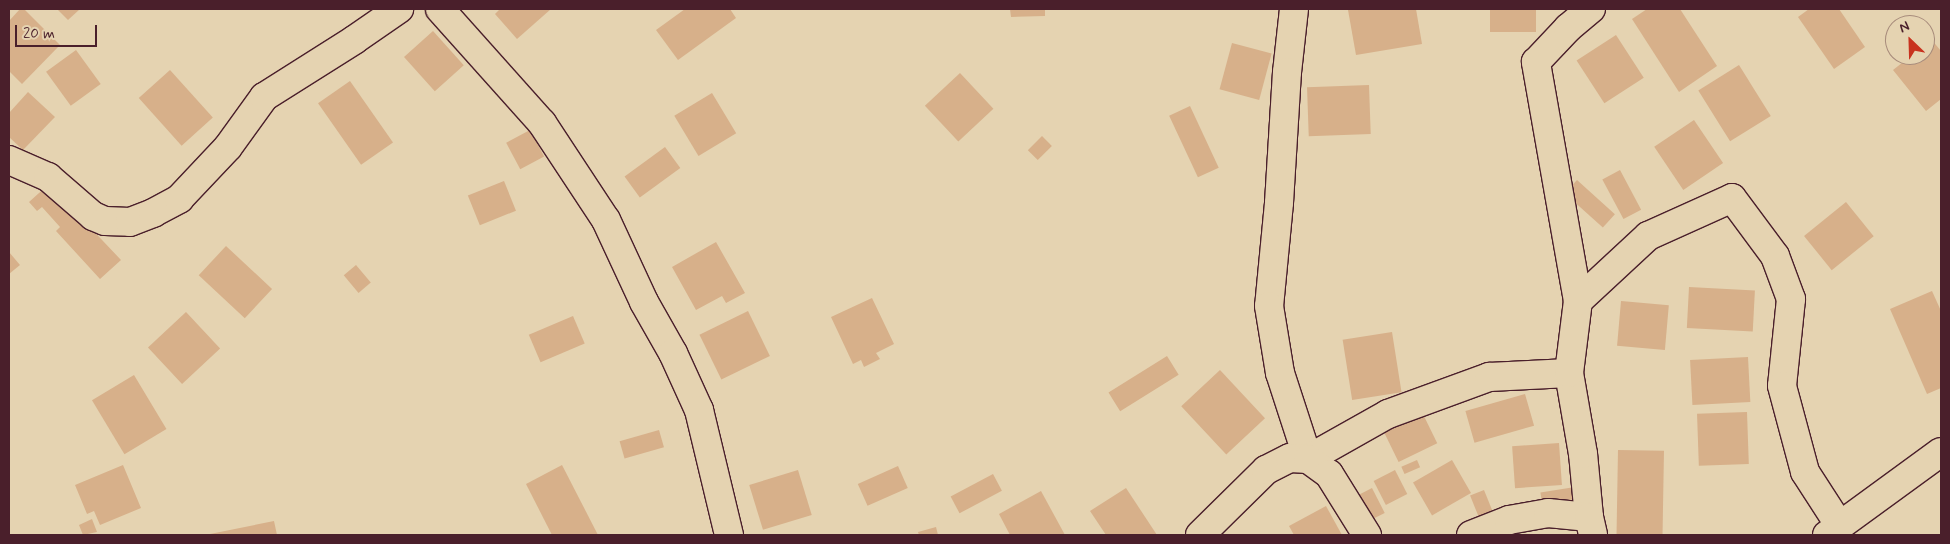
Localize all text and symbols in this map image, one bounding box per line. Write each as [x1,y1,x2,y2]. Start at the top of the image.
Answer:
scale bar [18,15,100,47]
north arrow [1885,15,1935,65]
text: N [1896,17,1912,37]
text: 20 m [23,24,55,44]

